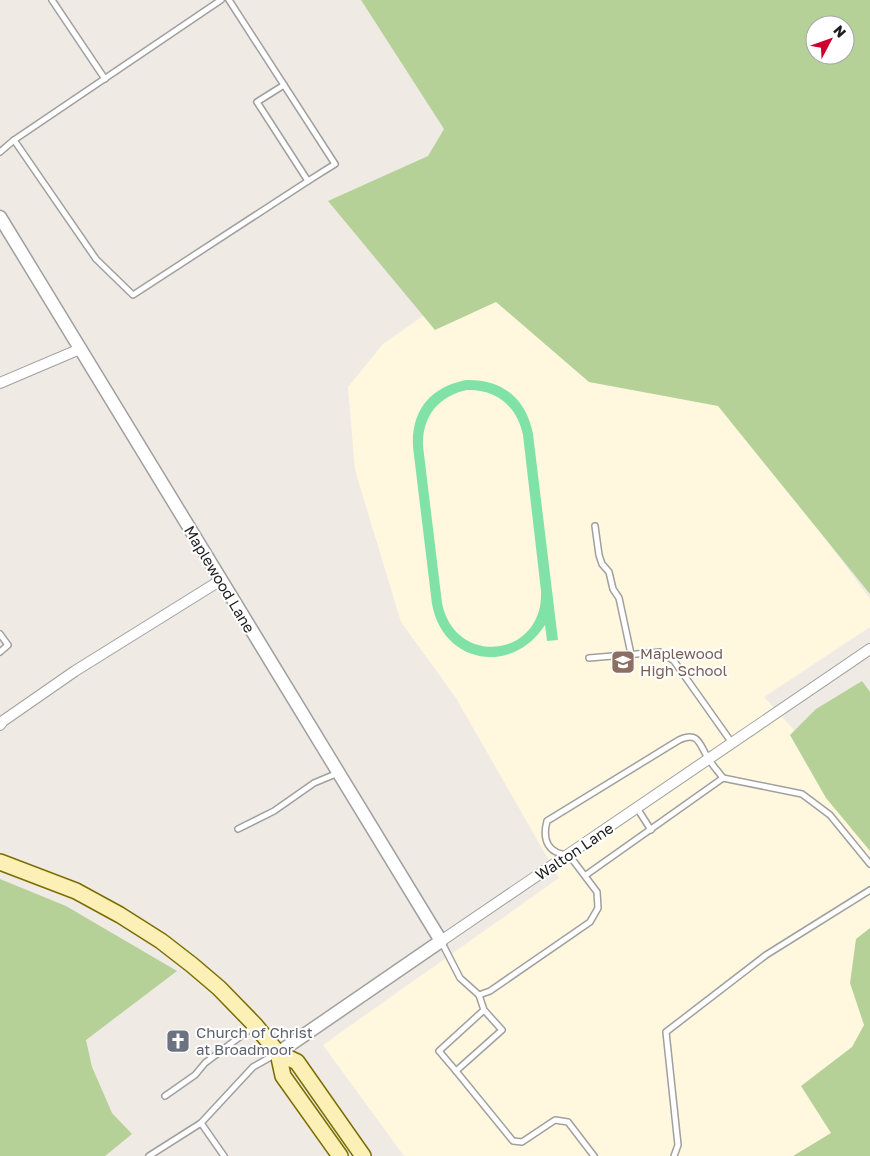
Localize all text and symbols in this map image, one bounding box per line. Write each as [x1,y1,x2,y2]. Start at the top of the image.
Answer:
north arrow [805,15,855,65]
text: N [830,22,850,41]
street label: Maplewood Lane [181,522,259,636]
place label: Maplewood High School [640,644,728,679]
school or university icon: Maplewood High School [610,649,636,675]
street label: Walton Lane [532,818,617,884]
place label: Church of Christ at Broadmoor [196,1023,313,1058]
church icon: Church of Christ at Broadmoor [165,1028,191,1054]

